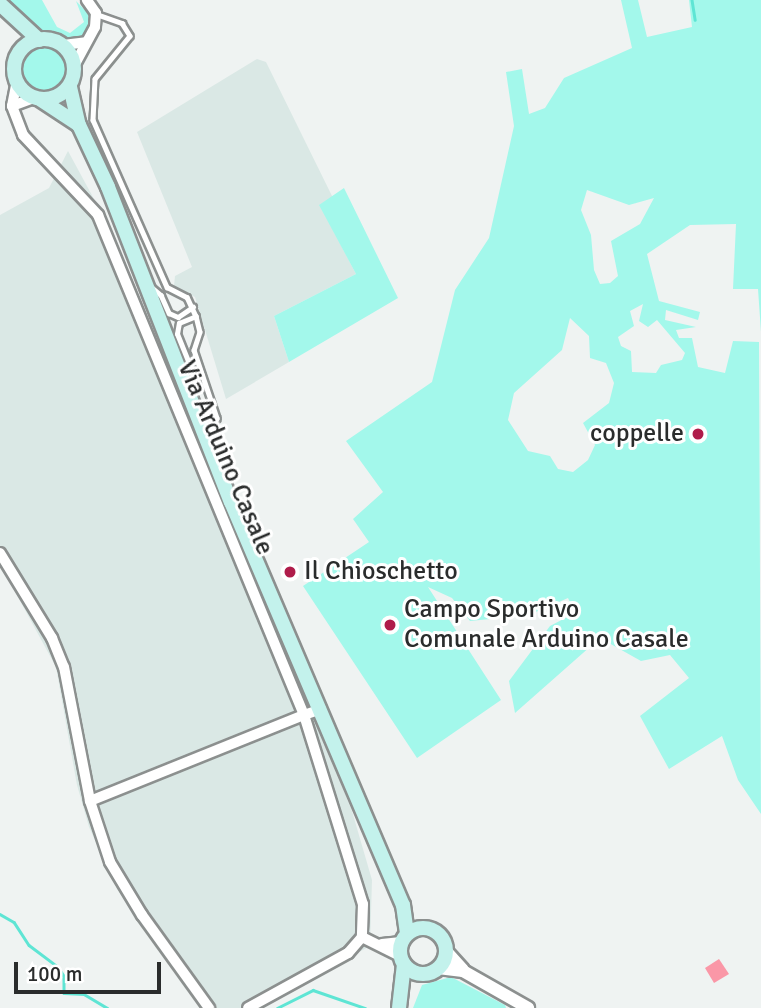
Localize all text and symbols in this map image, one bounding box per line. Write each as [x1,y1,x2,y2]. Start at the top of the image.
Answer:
street label: Via Arduino Casale [170,356,280,560]
place label: coppelle [590,418,684,450]
marker: coppelle [690,426,706,442]
place label: Il Chioschetto [304,556,458,588]
marker: Il Chioschetto [282,564,298,580]
place label: Campo Sportivo Comunale Arduino Casale [404,594,689,656]
marker: Campo Sportivo Comunale Arduino Casale [382,617,398,633]
scale bar [18,948,164,992]
text: 100 m [27,961,82,987]

